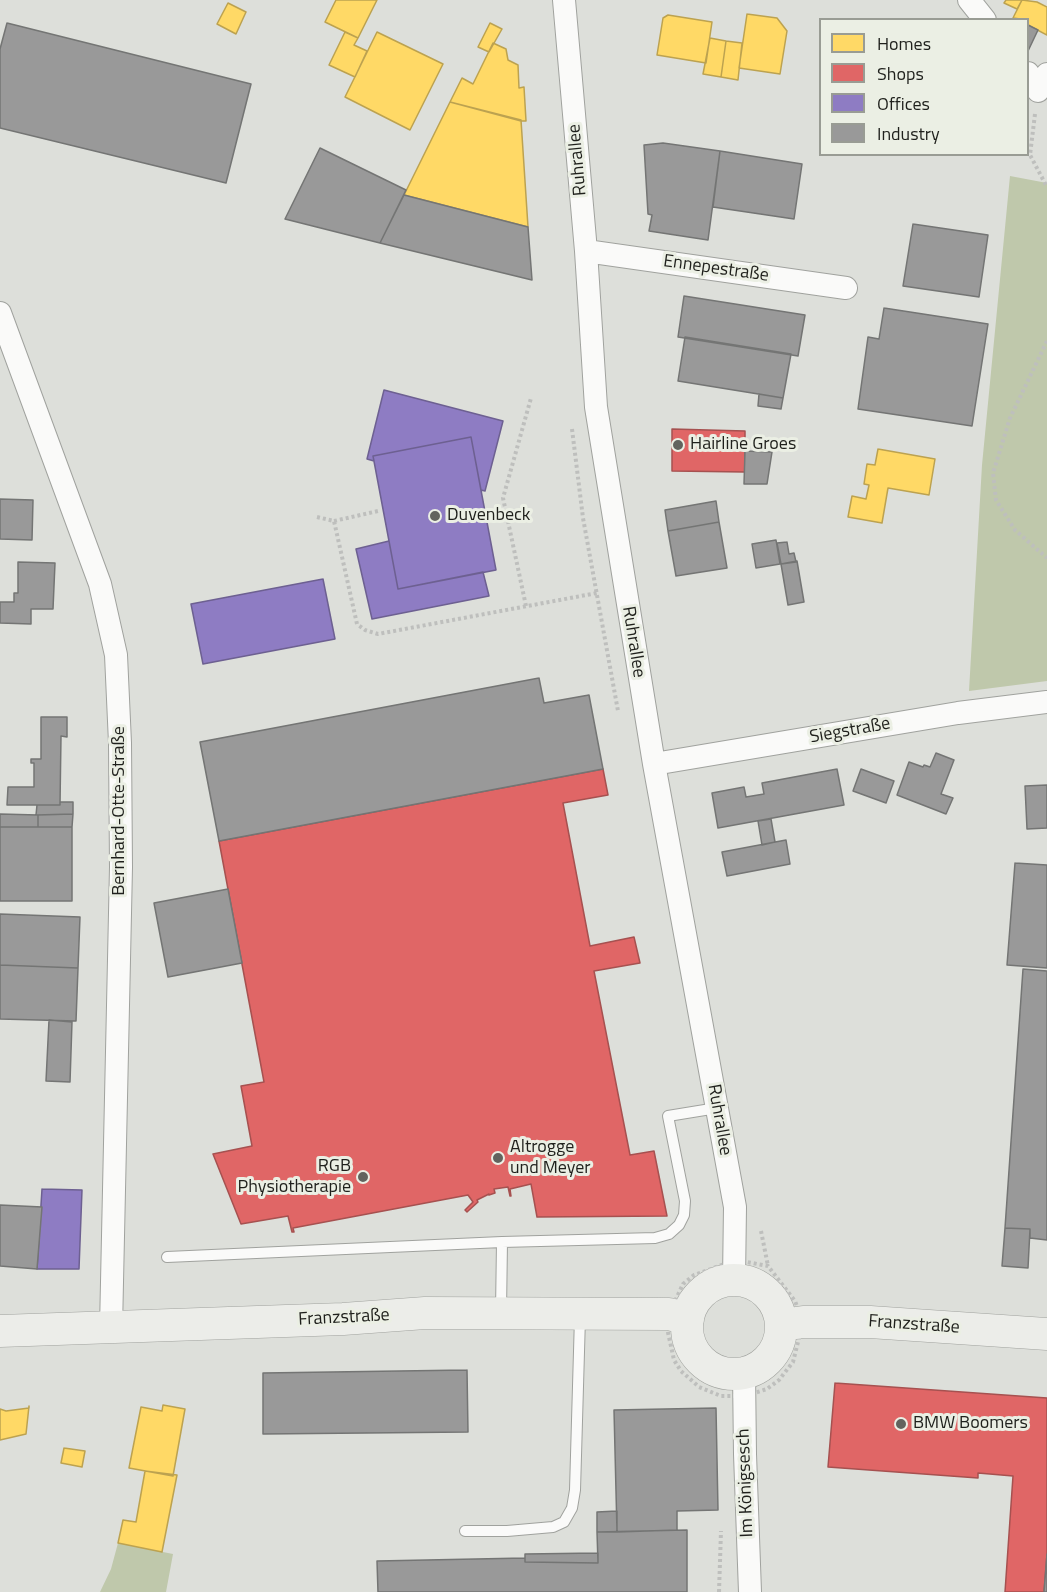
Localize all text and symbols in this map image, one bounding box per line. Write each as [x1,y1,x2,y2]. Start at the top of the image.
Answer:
legend [819,18,1029,156]
text: Homes [877,30,931,57]
text: Shops [877,60,924,87]
text: Offices [877,90,930,117]
text: Industry [877,120,940,147]
street label: Ruhrallee [564,123,592,197]
street label: Ennepestraße [662,251,770,287]
place label: Hairline Groes [690,434,796,456]
marker: Hairline Groes [671,438,685,452]
place label: Duvenbeck [447,505,530,527]
marker: Duvenbeck [428,509,442,523]
street label: Ruhrallee [617,605,649,679]
street label: Siegstraße [808,713,892,749]
street label: Bernhard-Otte-Straße [109,726,131,896]
street label: Ruhrallee [702,1083,736,1157]
place label: Altrogge und Meyer [510,1137,591,1180]
marker: Altrogge und Meyer [491,1151,505,1165]
place label: RGB Physiotherapie [238,1156,351,1198]
marker: RGB Physiotherapie [356,1170,370,1184]
street label: Franzstraße [298,1305,390,1331]
street label: Franzstraße [868,1311,960,1339]
place label: BMW Boomers [913,1413,1028,1435]
marker: BMW Boomers [894,1417,908,1431]
street label: Im Königsesch [733,1428,759,1538]

